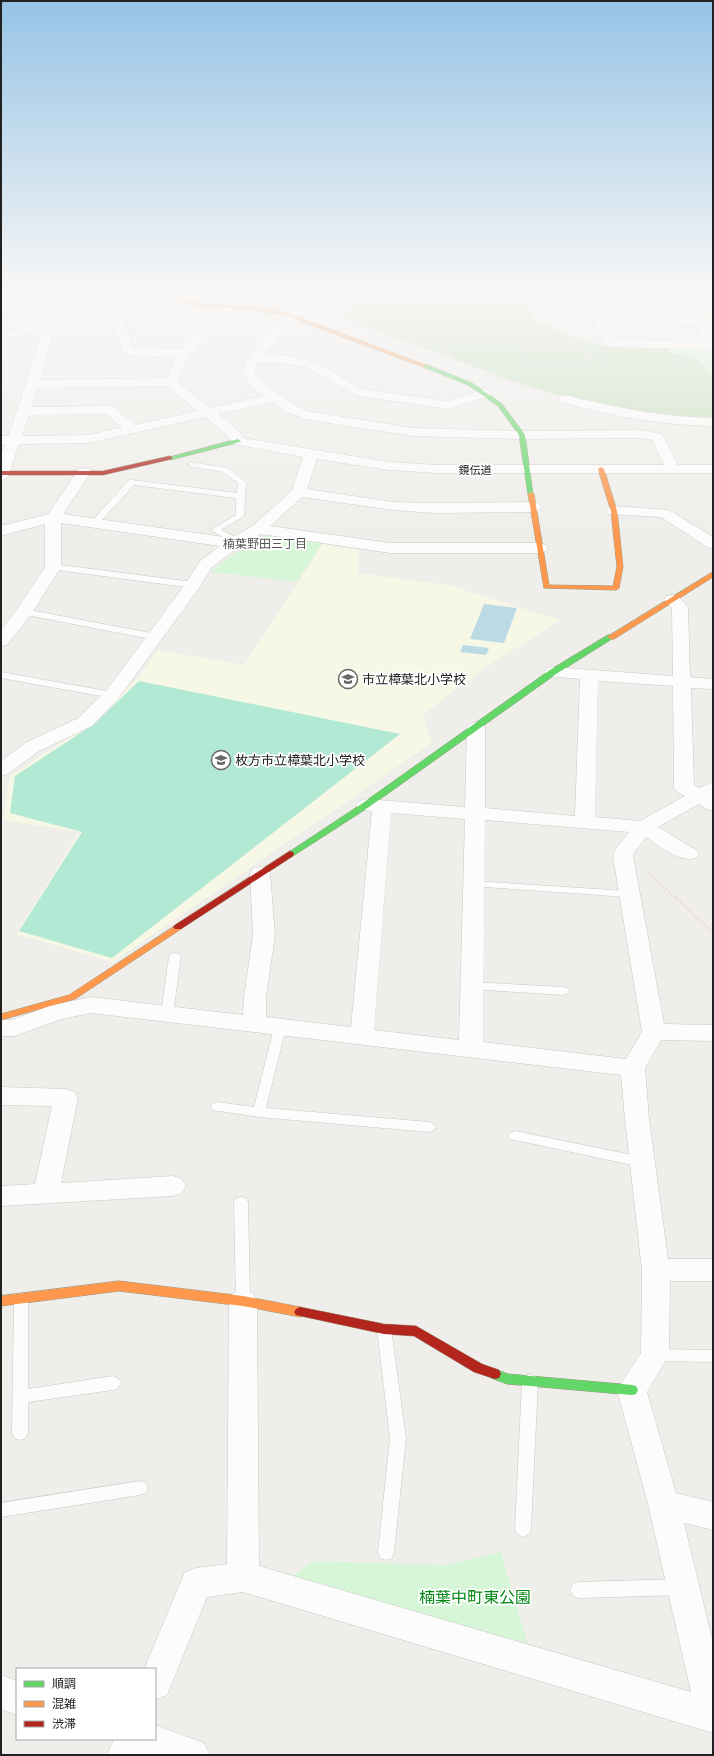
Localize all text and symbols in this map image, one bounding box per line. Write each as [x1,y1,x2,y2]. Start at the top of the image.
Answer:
street label: 鏡伝道 [459,463,492,476]
district label: 楠葉野田三丁目 [223,536,307,550]
school or university icon: 市立樟葉北小学校 [337,668,359,690]
place label: 市立樟葉北小学校 [362,671,466,687]
school or university icon: 枚方市立樟葉北小学校 [210,749,232,771]
place label: 枚方市立樟葉北小学校 [235,752,365,768]
park label: 楠葉中町東公園 [419,1587,531,1606]
legend [16,1668,156,1740]
text: 順調 [52,1676,76,1690]
text: 混雑 [52,1696,76,1710]
text: 渋滞 [52,1716,76,1730]

